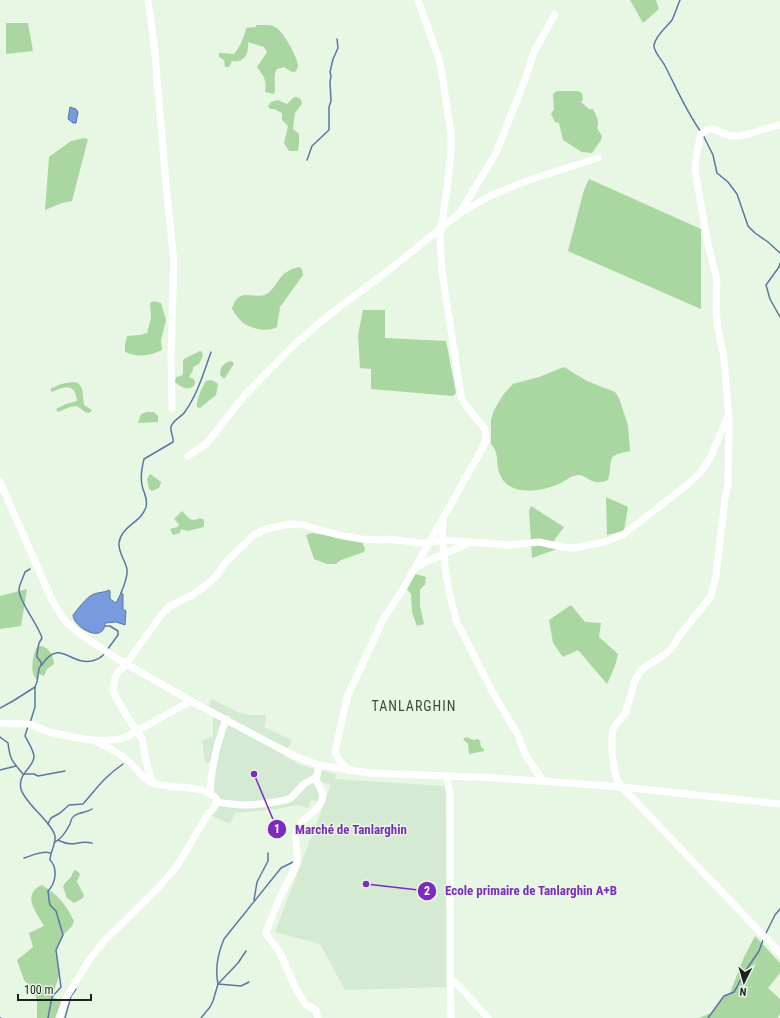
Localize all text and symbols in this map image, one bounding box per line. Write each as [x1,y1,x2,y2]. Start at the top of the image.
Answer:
district label: TANLARGHIN [372,698,456,714]
callout: Marché de Tanlarghin [267,817,415,842]
text: 1 [274,822,280,836]
text: Marché de Tanlarghin [295,822,407,837]
callout: Ecole primaire de Tanlarghin A+B [417,878,625,903]
text: Ecole primaire de Tanlarghin A+B [445,883,617,898]
text: 2 [424,884,430,898]
north arrow [724,962,764,1002]
scale bar [18,976,91,1002]
text: 100 m [24,983,54,997]
text: N [739,985,747,998]

